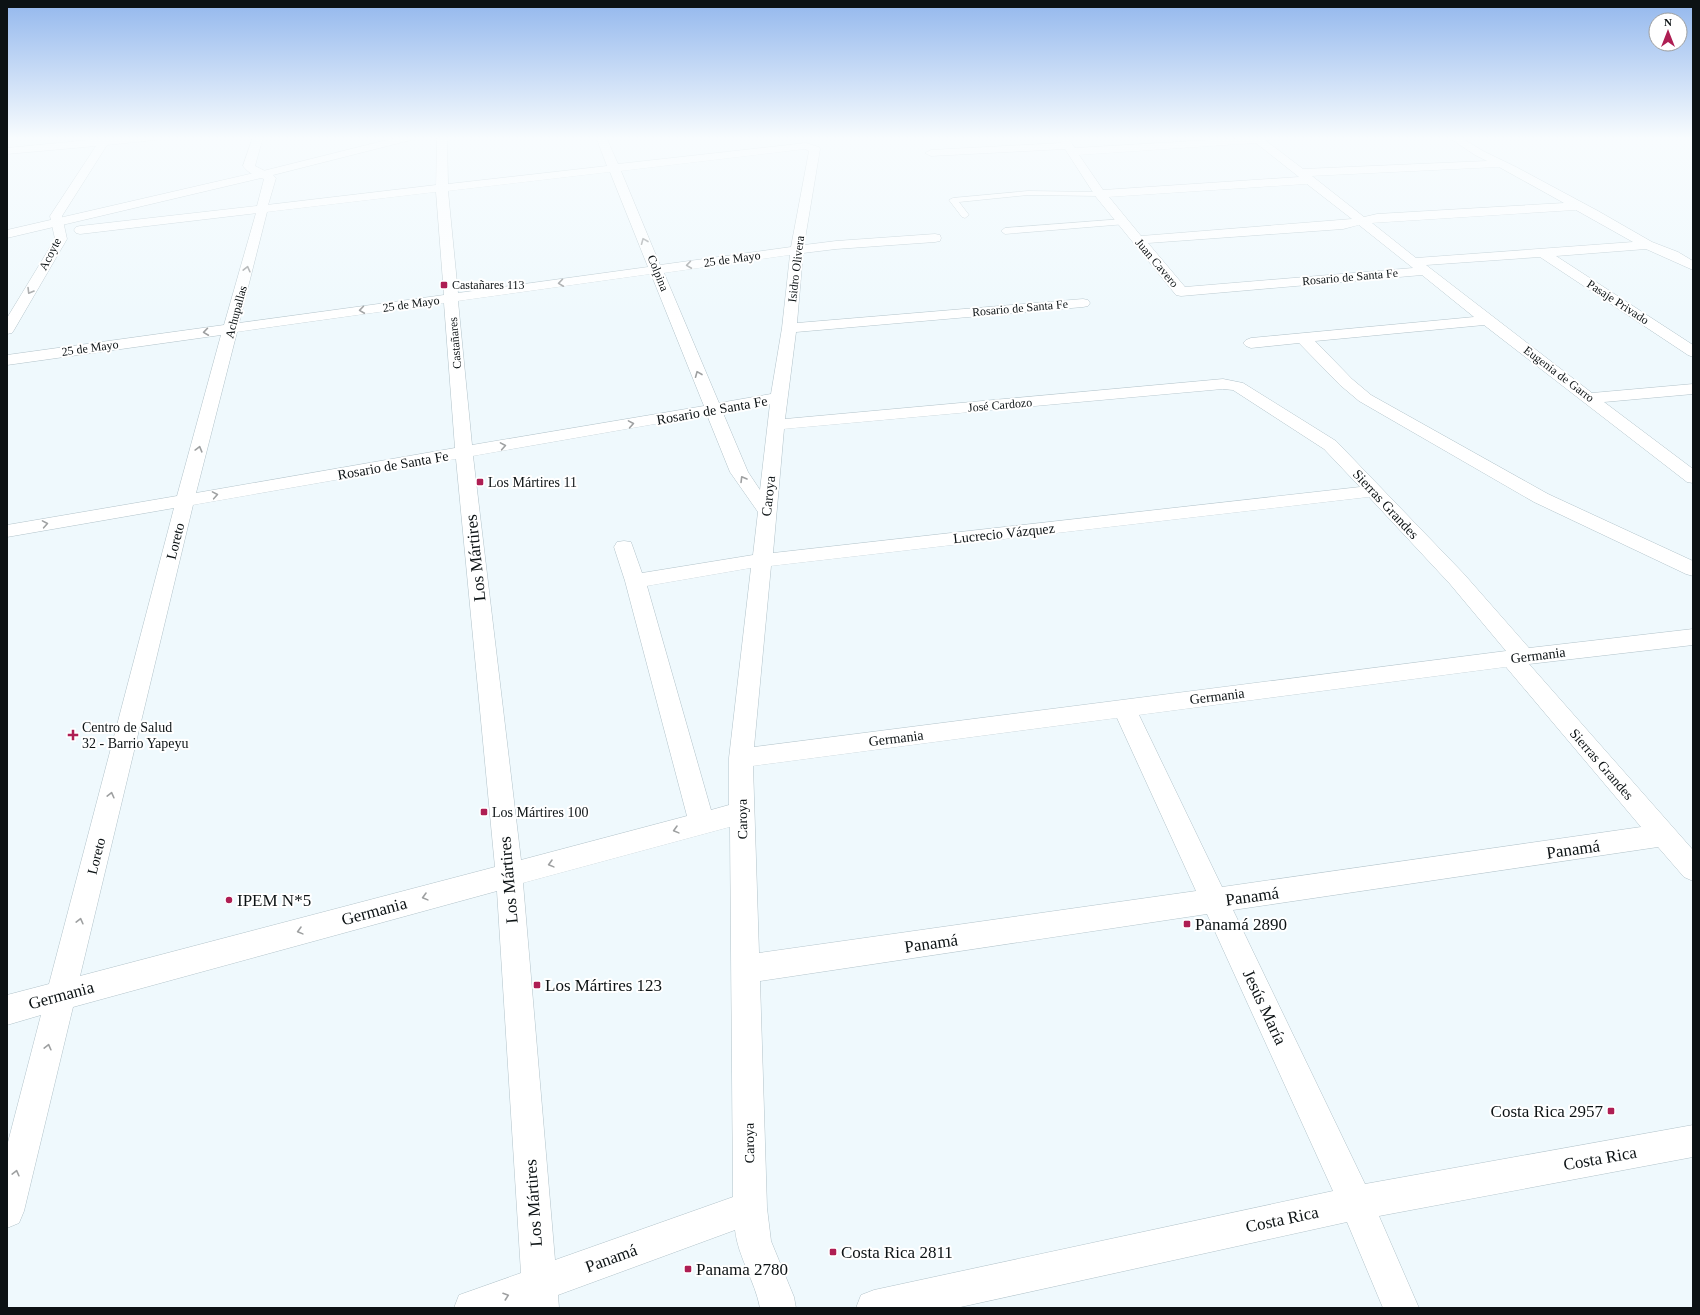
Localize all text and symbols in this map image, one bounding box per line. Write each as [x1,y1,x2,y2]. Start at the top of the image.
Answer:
north arrow [1648,12,1688,52]
text: N [1664,16,1672,28]
street label: Isidro Olivera [785,234,807,303]
street label: Acoyte [36,235,64,273]
street label: Juan Cavero [1132,236,1182,290]
one-way arrow [641,237,649,244]
street label: 25 de Mayo [703,248,761,270]
street label: Colpina [644,253,672,294]
one-way arrow [686,260,692,269]
one-way arrow [242,266,251,273]
street label: Rosario de Santa Fe [1301,266,1399,288]
street label: Pasaje Privado [1584,277,1652,327]
place label: Castañares 113 [452,278,525,292]
one-way arrow [557,278,564,287]
marker: Castañares 113 [439,280,449,290]
street label: Achupallas [222,284,250,340]
one-way arrow [28,287,35,294]
street label: 25 de Mayo [382,293,440,315]
street label: Rosario de Santa Fe [971,297,1069,319]
one-way arrow [359,306,365,315]
street label: Castañares [446,316,464,370]
one-way arrow [203,327,209,336]
street label: 25 de Mayo [61,337,119,359]
street label: Eugenia de Garro [1521,343,1597,405]
one-way arrow [695,371,703,378]
street label: Rosario de Santa Fe [655,393,769,428]
street label: José Cardozo [967,395,1033,415]
one-way arrow [628,421,634,429]
one-way arrow [500,443,506,451]
one-way arrow [194,446,203,453]
street label: Rosario de Santa Fe [336,448,450,483]
street label: Sierras Grandes [1350,467,1421,542]
street label: Caroya [759,474,778,517]
place label: Los Mártires 11 [488,475,577,490]
one-way arrow [741,476,748,483]
marker: Los Mártires 11 [475,477,485,487]
one-way arrow [212,491,218,500]
street label: Los Mártires [461,514,490,602]
one-way arrow [42,520,49,529]
street label: Loreto [164,521,187,561]
street label: Lucrecio Vázquez [953,521,1056,546]
street label: Germania [1510,645,1567,666]
street label: Germania [1189,686,1246,707]
place label: Centro de Salud 32 - Barrio Yapeyu [82,720,189,751]
street label: Sierras Grandes [1567,726,1636,803]
street label: Germania [868,728,925,749]
marker: Centro de Salud 32 - Barrio Yapeyu [67,729,79,741]
one-way arrow [106,792,115,799]
street label: Caroya [735,798,750,839]
place label: Los Mártires 100 [492,805,588,820]
marker: Los Mártires 100 [479,807,489,817]
one-way arrow [673,825,680,834]
street label: Loreto [85,836,108,876]
street label: Los Mártires [495,836,522,924]
street label: Panamá [1545,836,1601,863]
one-way arrow [547,859,554,868]
street label: Panamá [1224,883,1280,910]
place label: IPEM N*5 [237,891,311,910]
one-way arrow [422,893,428,901]
street label: Germania [339,894,409,929]
marker: IPEM N*5 [224,895,234,905]
place label: Panamá 2890 [1195,915,1287,934]
one-way arrow [75,918,83,924]
marker: Panamá 2890 [1182,919,1192,929]
one-way arrow [296,926,303,935]
street label: Panamá [903,930,959,957]
street label: Jesús María [1239,967,1290,1048]
place label: Los Mártires 123 [545,976,662,995]
street label: Germania [26,978,96,1013]
marker: Los Mártires 123 [532,980,542,990]
one-way arrow [43,1044,52,1051]
place label: Costa Rica 2957 [1491,1102,1603,1121]
marker: Costa Rica 2957 [1606,1106,1616,1116]
street label: Caroya [742,1122,757,1163]
street label: Costa Rica [1562,1143,1639,1174]
street label: Los Mártires [521,1159,546,1247]
one-way arrow [12,1170,20,1176]
street label: Costa Rica [1244,1202,1321,1236]
street label: Panamá [583,1240,640,1277]
place label: Costa Rica 2811 [841,1243,953,1262]
marker: Costa Rica 2811 [828,1247,838,1257]
place label: Panama 2780 [696,1260,788,1279]
marker: Panama 2780 [683,1264,693,1274]
one-way arrow [502,1292,509,1301]

